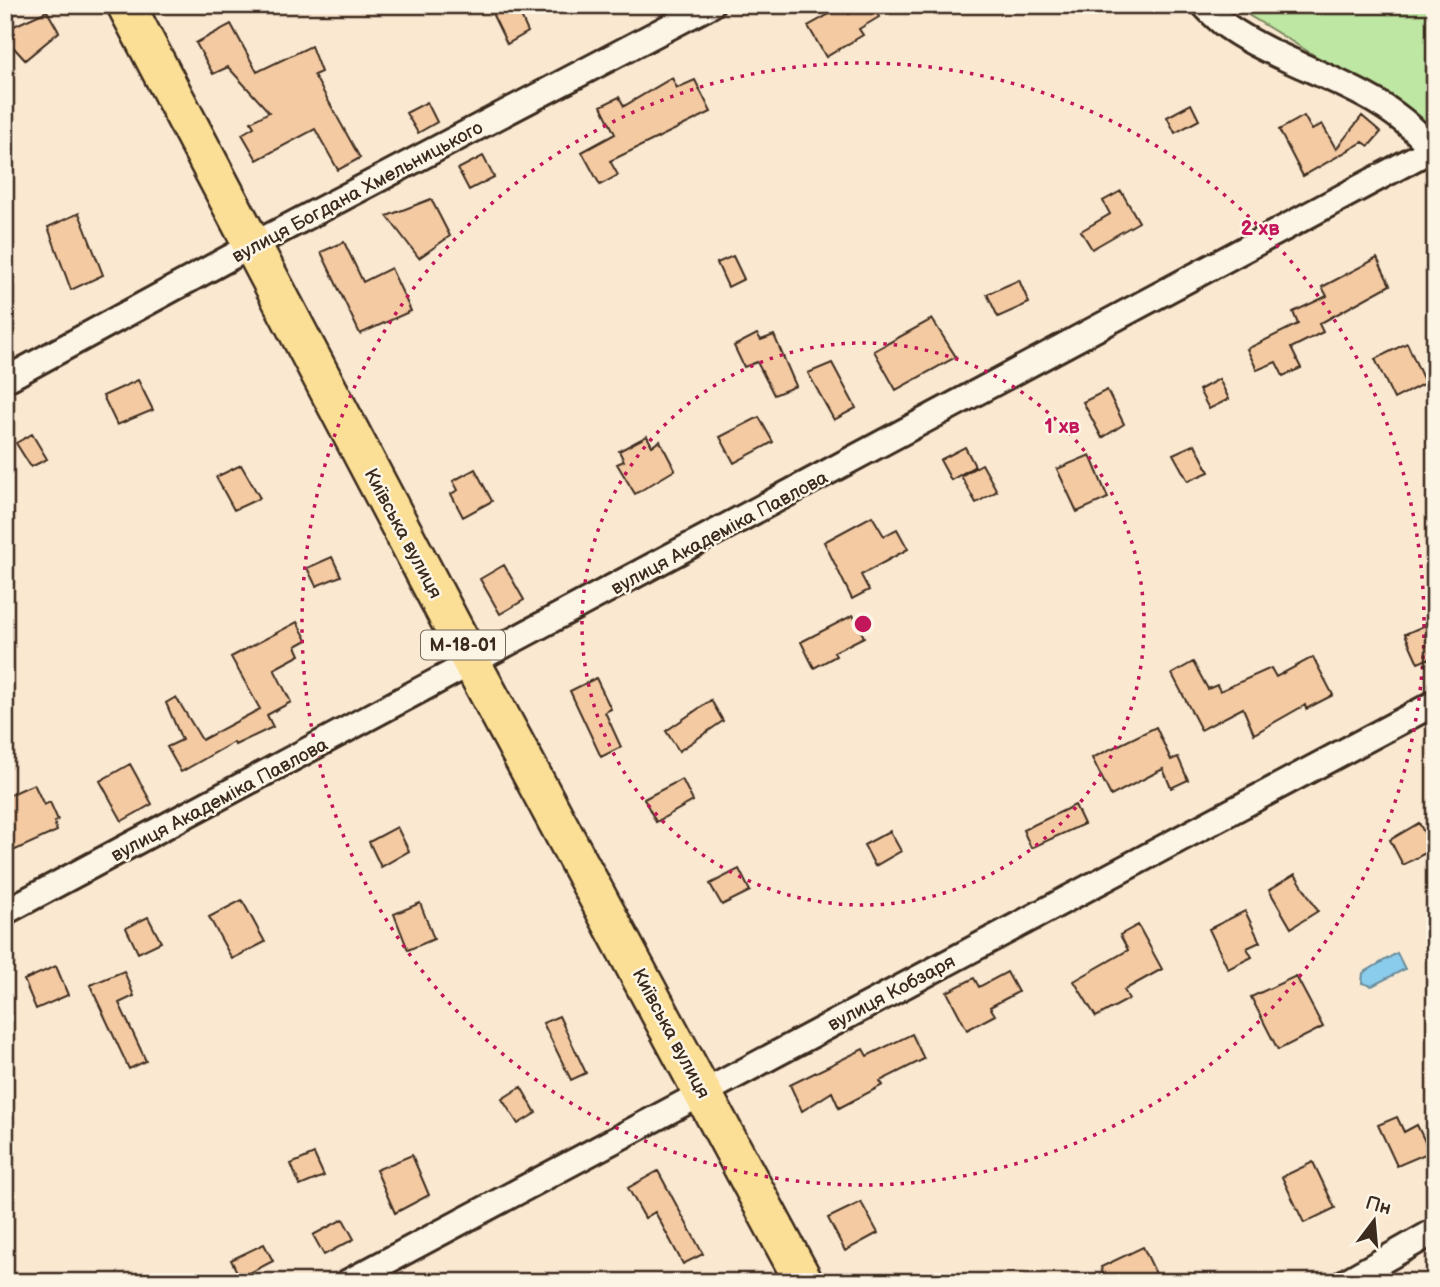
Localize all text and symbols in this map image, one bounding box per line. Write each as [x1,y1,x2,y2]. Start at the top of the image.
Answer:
street label: вулиця Богдана Хмельницького [228,116,487,268]
text: 2 хв [1240,216,1280,241]
text: 1 хв [1044,414,1080,439]
street label: Київська вулиця [359,465,447,603]
street label: вулиця Академіка Павлова [607,466,832,600]
centre of rings [851,612,875,636]
road number: М-18-01 [421,630,505,660]
street label: вулиця Академіка Павлова [107,733,332,867]
street label: вулиця Кобзаря [824,950,959,1037]
street label: Київська вулиця [627,965,715,1103]
north arrow [1338,1186,1408,1256]
text: Пн [1363,1192,1394,1221]

